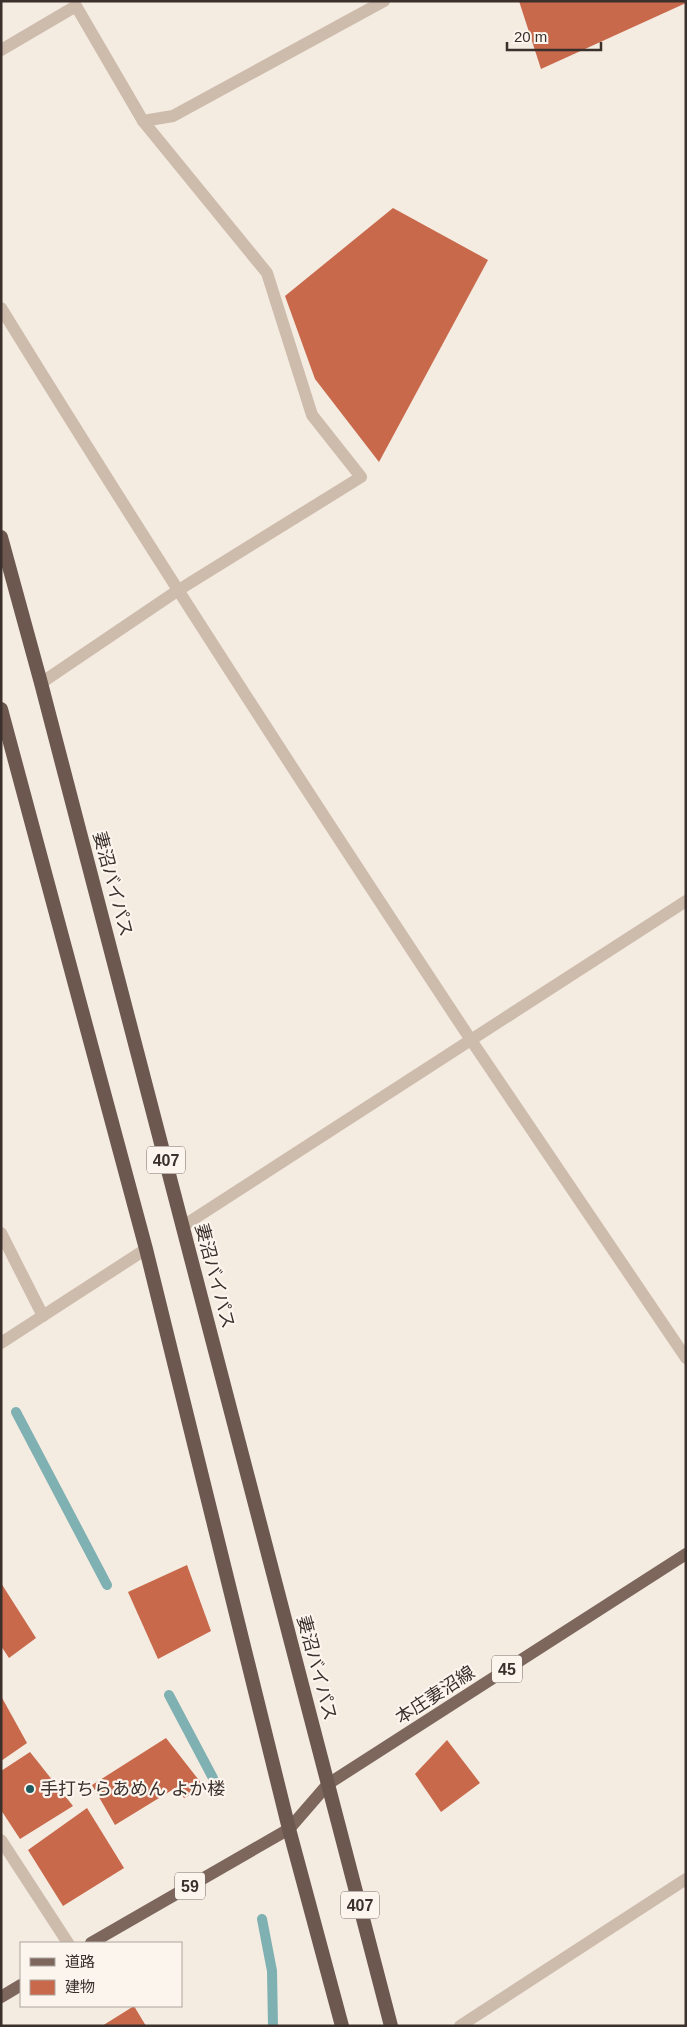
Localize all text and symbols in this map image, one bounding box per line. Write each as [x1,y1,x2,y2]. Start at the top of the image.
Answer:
scale bar [507,20,601,52]
text: 20 m [514,28,547,45]
street label: 妻沼バイパス [89,829,137,939]
road number: 407 [147,1146,185,1174]
street label: 妻沼バイパス [191,1221,239,1331]
street label: 妻沼バイパス [293,1613,341,1723]
road number: 45 [492,1656,522,1682]
street label: 本庄妻沼線 [392,1662,478,1728]
place label: 手打ちらあめん よか楼 [40,1779,225,1799]
marker: 手打ちらあめん よか楼 [24,1783,36,1795]
road number: 59 [175,1872,205,1900]
road number: 407 [341,1892,379,1918]
legend [20,1942,182,2007]
text: 道路 [65,1953,95,1970]
text: 建物 [65,1978,95,1995]

